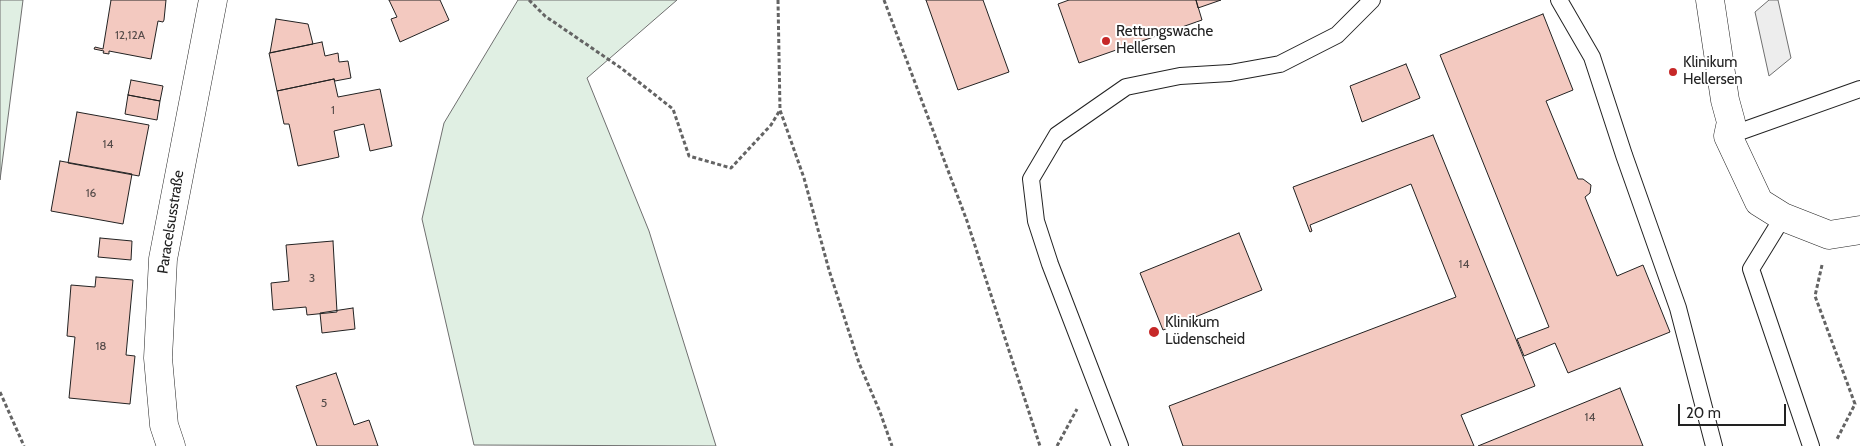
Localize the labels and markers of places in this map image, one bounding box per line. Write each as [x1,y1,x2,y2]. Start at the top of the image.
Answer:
place label: Rettungswache Hellersen [1116,23,1213,58]
marker: Rettungswache Hellersen [1100,35,1112,47]
place label: Klinikum Hellersen [1683,54,1743,89]
marker: Klinikum Hellersen [1667,66,1679,78]
place label: Klinikum Lüdenscheid [1165,314,1245,349]
marker: Klinikum Lüdenscheid [1147,325,1161,339]

